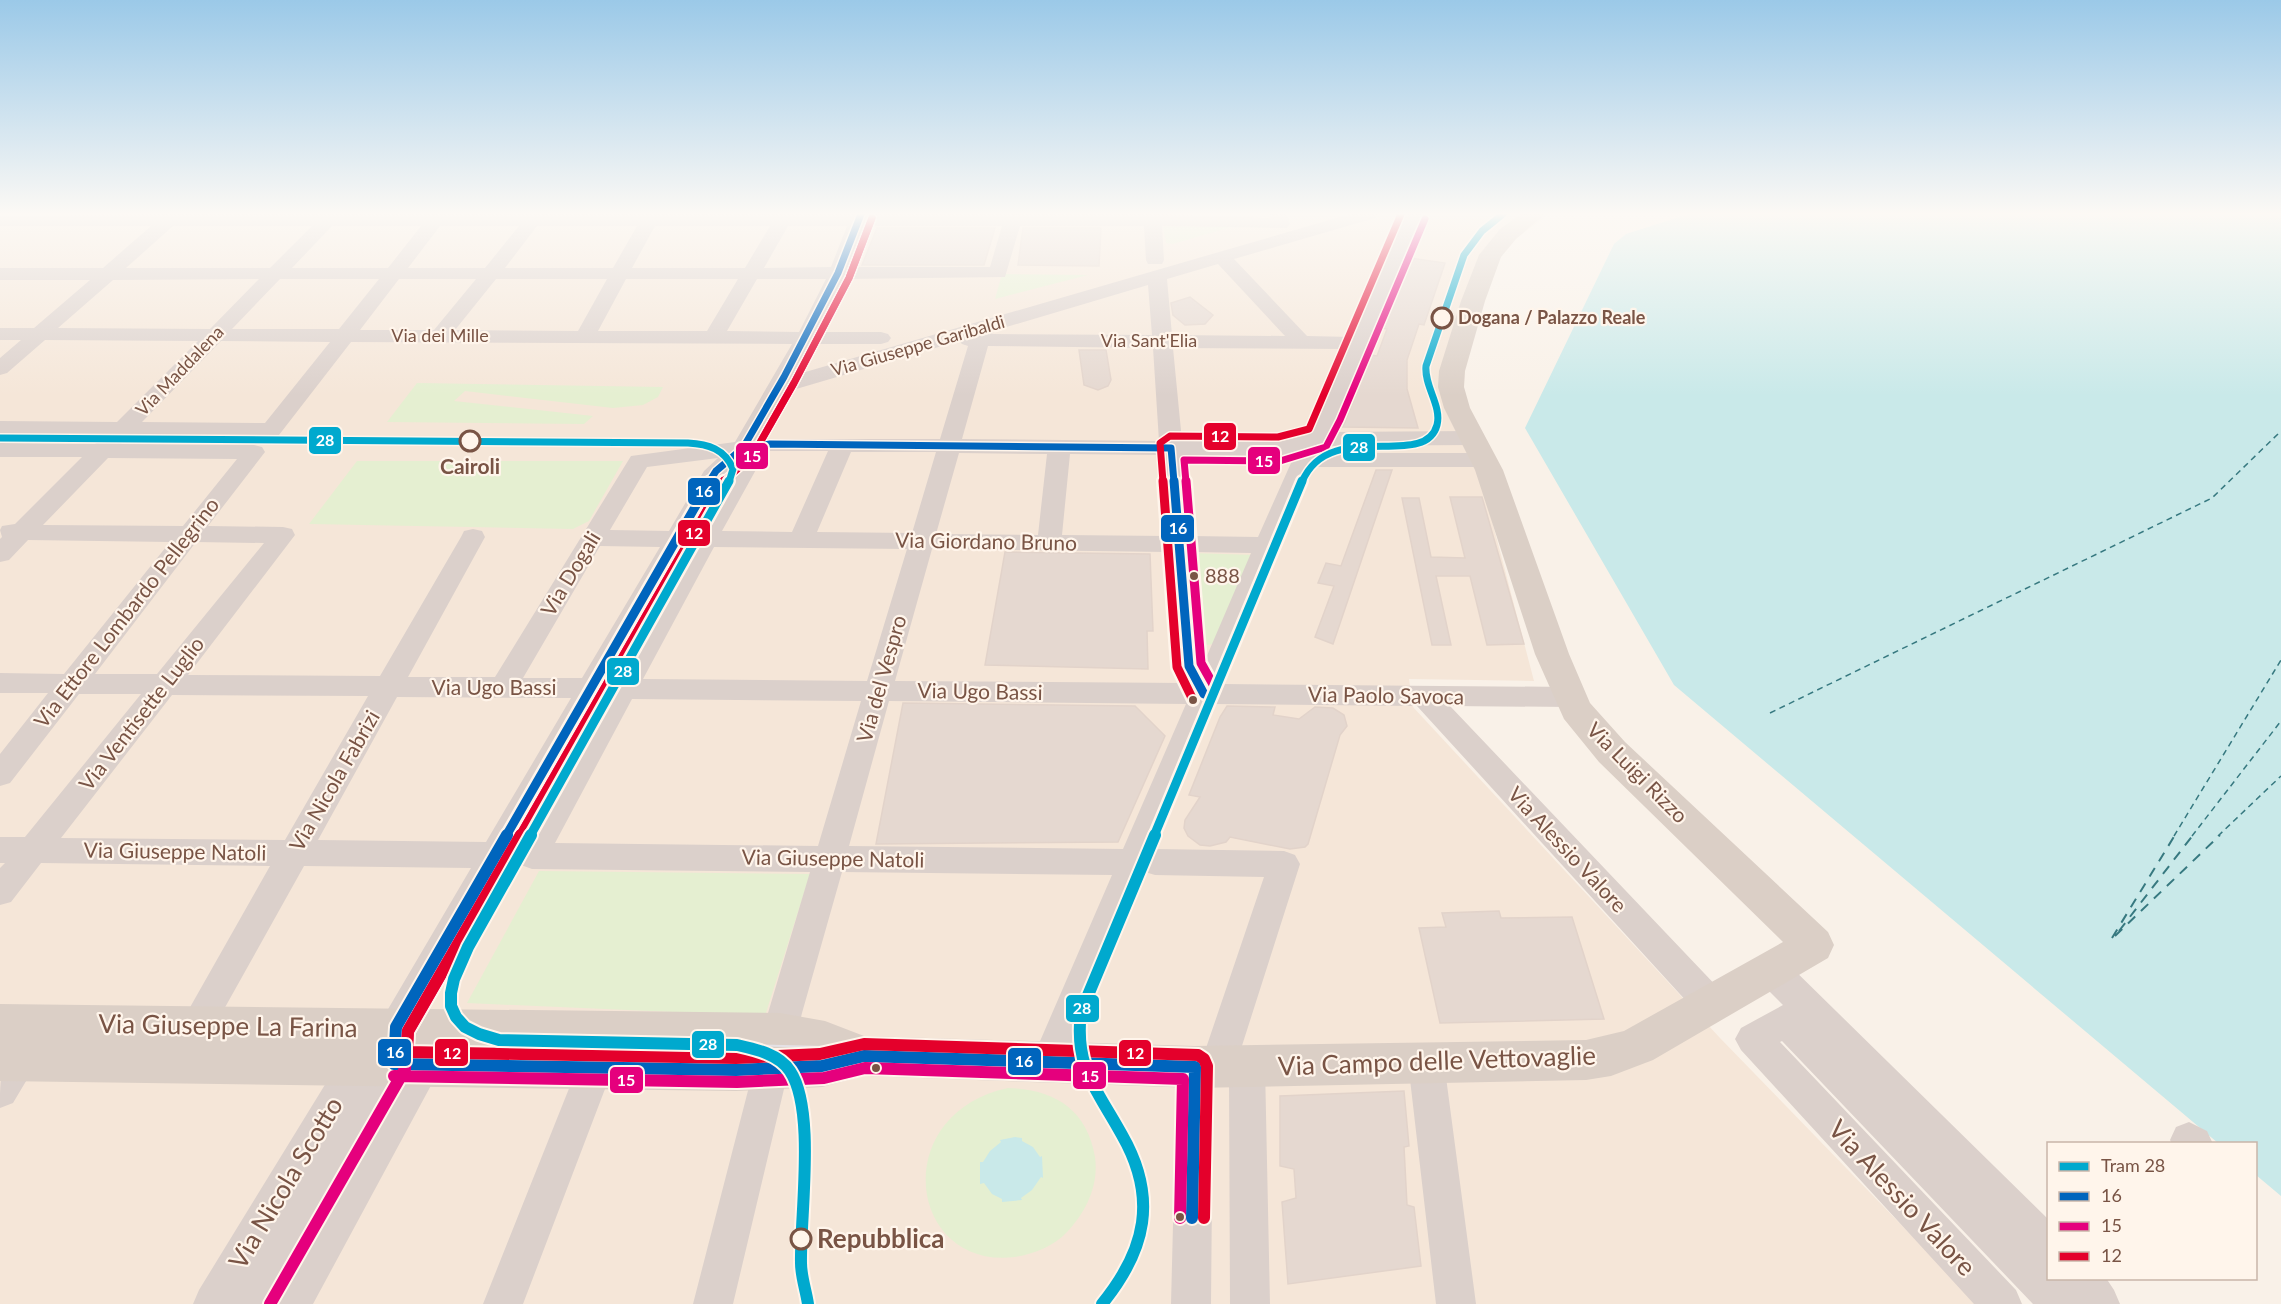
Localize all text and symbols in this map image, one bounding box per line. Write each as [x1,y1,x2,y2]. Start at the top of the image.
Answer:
place label: Dogana / Palazzo Reale [1458,306,1646,328]
marker: Dogana / Palazzo Reale [1431,307,1453,329]
street label: Via Giuseppe Garibaldi [828,310,1007,380]
street label: Via Maddalena [131,320,228,420]
street label: Via dei Mille [391,324,489,346]
street label: Via Sant'Elia [1101,329,1197,351]
line badge: 12 [1203,422,1237,451]
line badge: 28 [308,426,342,455]
text: 12 [1211,426,1229,445]
text: 28 [316,430,334,449]
marker: Cairoli [459,430,481,452]
line badge: 28 [1342,433,1376,462]
text: 28 [1350,437,1368,456]
line badge: 15 [735,442,769,470]
text: 15 [743,446,761,465]
line badge: 15 [1247,446,1281,475]
text: 15 [1255,451,1273,470]
place label: Cairoli [440,453,500,478]
line badge: 16 [687,477,721,506]
text: 16 [695,481,713,500]
street label: Via Ettore Lombardo Pellegrino [28,492,224,732]
line badge: 16 [1160,514,1195,543]
text: 16 [1169,518,1187,537]
line badge: 12 [677,519,711,547]
text: 12 [685,523,703,542]
street label: Via Dogali [535,526,605,620]
street label: Via Giordano Bruno [895,526,1077,555]
place label: 888 [1205,563,1240,587]
marker: 888 [1188,570,1200,582]
street label: Via del Vespro [850,612,911,745]
street label: Via Ventisette Luglio [73,631,209,795]
line badge: 28 [606,657,640,686]
text: 28 [614,661,632,680]
street label: Via Ugo Bassi [431,674,557,699]
street label: Via Ugo Bassi [917,677,1043,704]
street label: Via Paolo Savoca [1308,681,1464,708]
unlabelled marker [1187,694,1199,706]
street label: Via Nicola Fabrizi [283,705,384,855]
street label: Via Luigi Rizzo [1583,716,1694,828]
street label: Via Alessio Valore [1504,781,1633,917]
street label: Via Giuseppe Natoli [83,836,267,865]
street label: Via Giuseppe Natoli [741,843,925,872]
line badge: 28 [1065,994,1100,1023]
text: 28 [1073,998,1091,1017]
street label: Via Giuseppe La Farina [98,1007,358,1043]
line badge: 28 [691,1030,725,1059]
text: 28 [699,1034,717,1053]
line badge: 16 [377,1038,412,1067]
line badge: 12 [434,1038,469,1067]
street label: Via Campo delle Vettovaglie [1277,1038,1596,1082]
line badge: 12 [1118,1039,1152,1067]
text: 16 [386,1042,404,1061]
text: 12 [443,1043,461,1062]
text: 12 [1126,1043,1144,1062]
line badge: 16 [1007,1047,1042,1076]
text: 16 [1015,1051,1033,1070]
line badge: 15 [1072,1061,1107,1090]
unlabelled marker [870,1062,882,1074]
line badge: 15 [609,1066,644,1094]
text: 15 [1081,1066,1099,1085]
text: 15 [617,1070,635,1089]
street label: Via Nicola Scotto [221,1091,349,1274]
street label: Via Alessio Valore [1822,1113,1983,1282]
legend [2047,1142,2257,1280]
text: Tram 28 [2101,1154,2165,1176]
text: 16 [2101,1184,2122,1206]
unlabelled marker [1174,1211,1186,1223]
text: 15 [2101,1214,2122,1236]
place label: Repubblica [817,1222,944,1254]
marker: Repubblica [790,1228,812,1250]
text: 12 [2101,1244,2122,1266]

